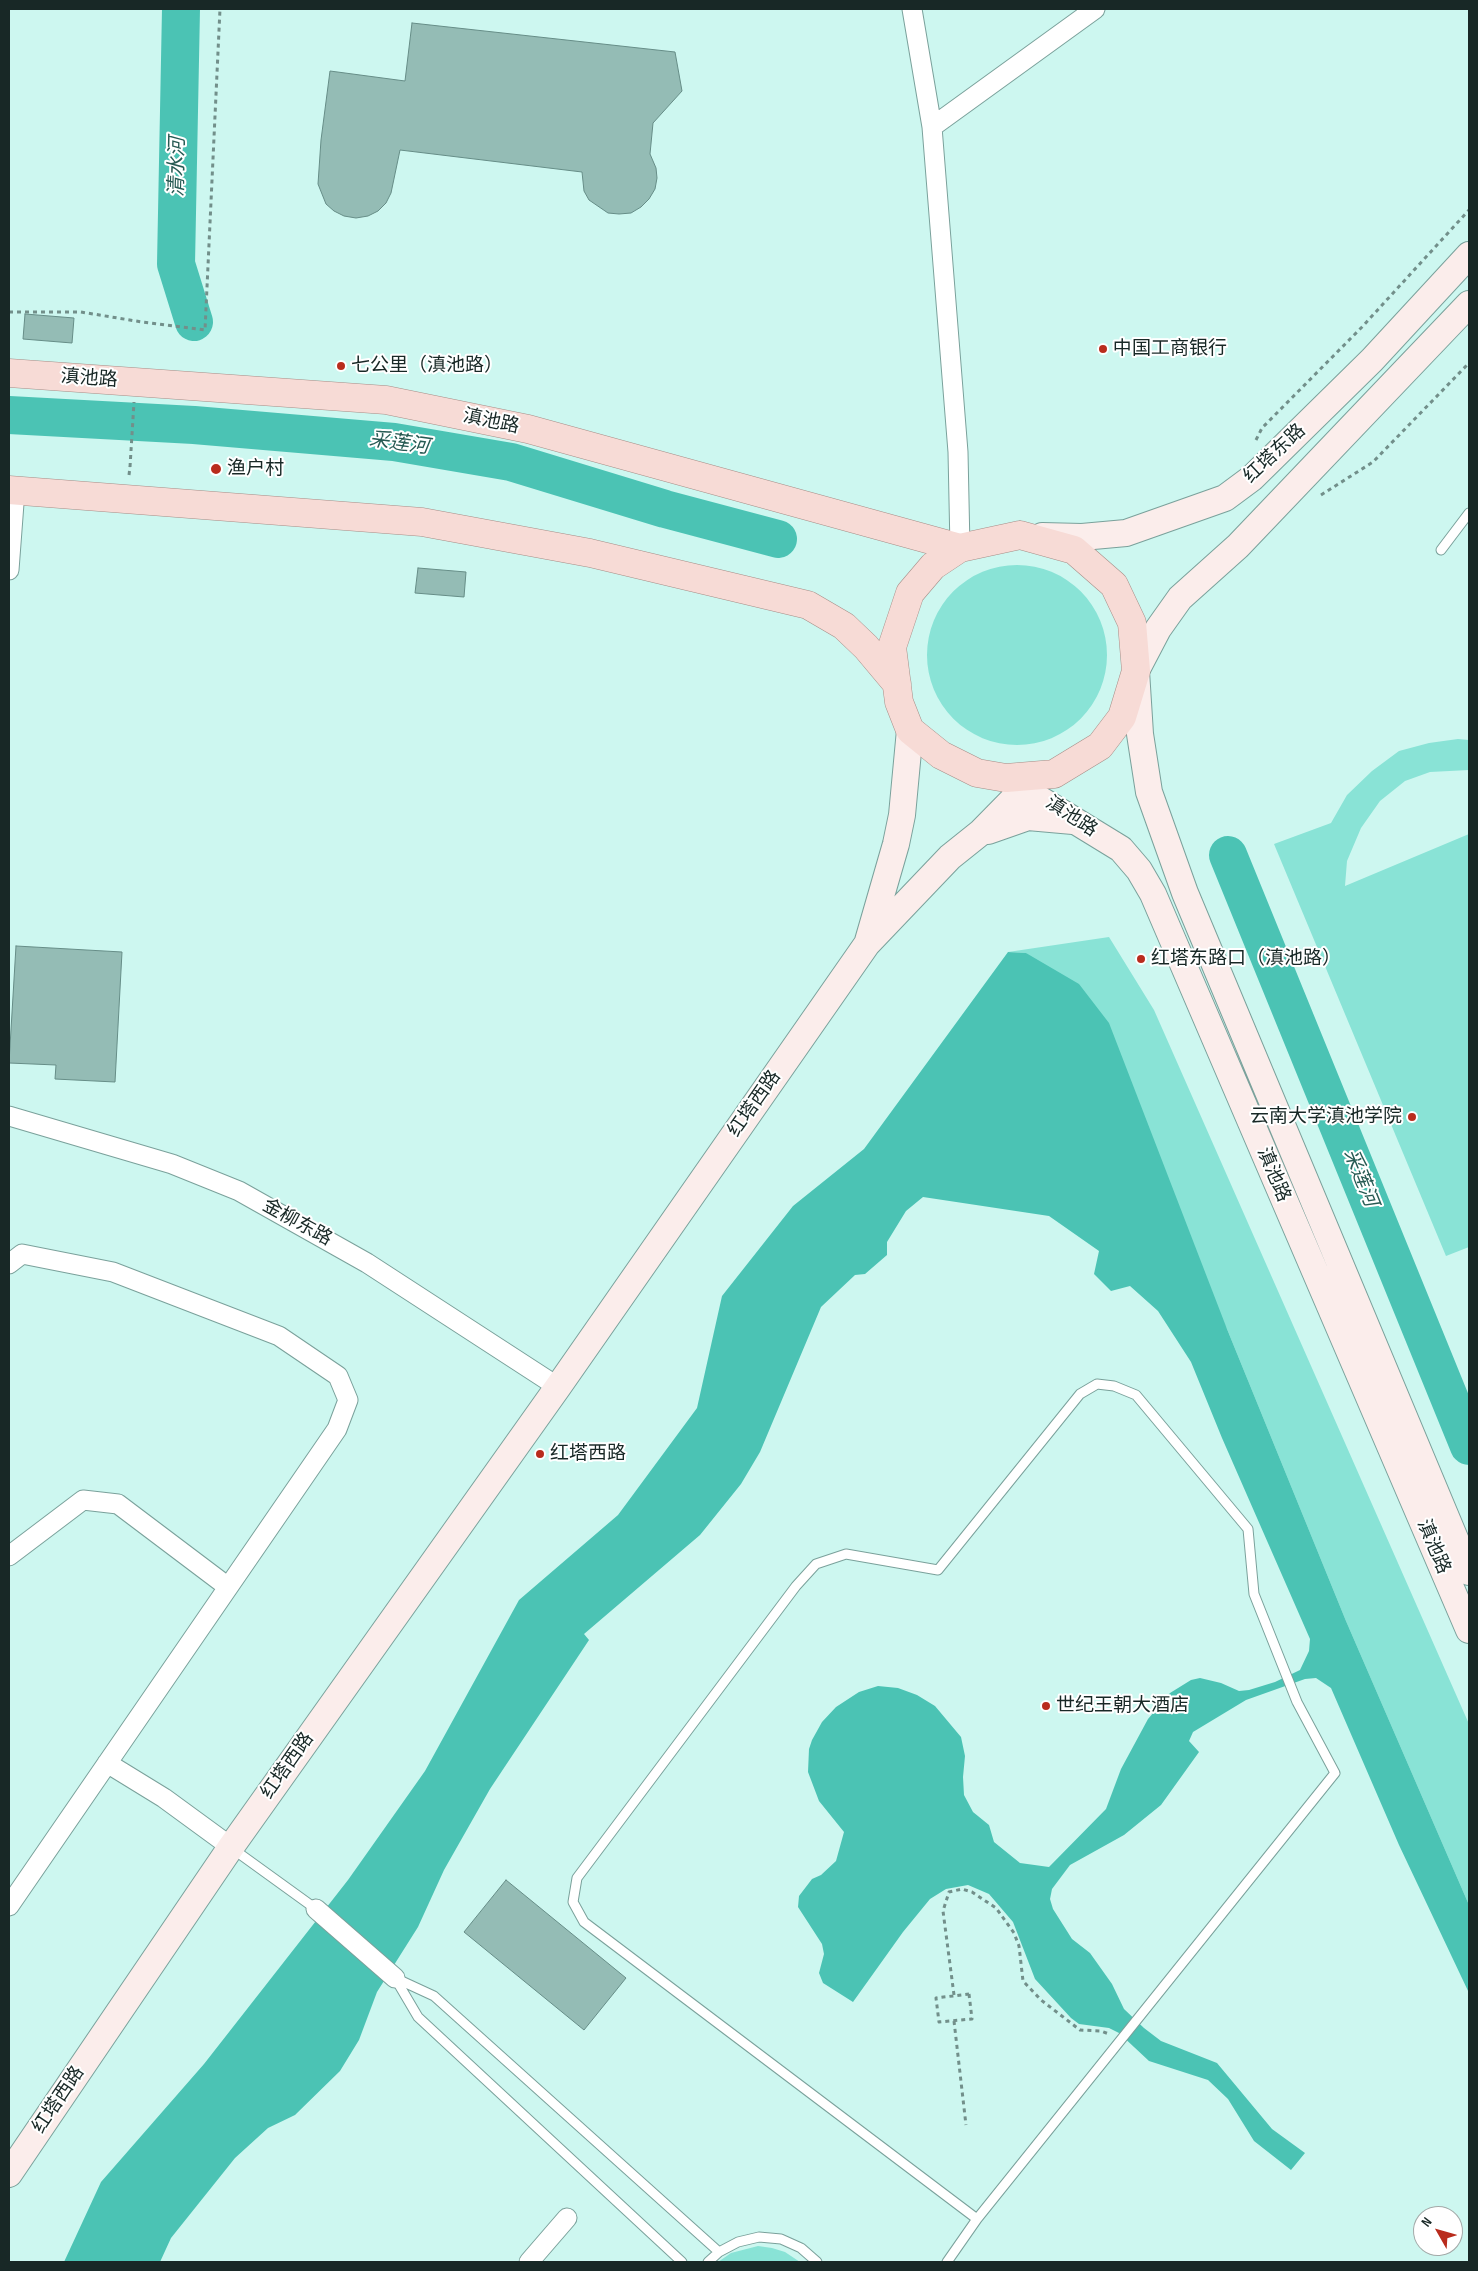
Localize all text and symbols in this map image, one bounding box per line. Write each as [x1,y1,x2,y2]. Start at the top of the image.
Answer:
water label: 清水河 [165,137,191,197]
place label: 中国工商银行 [1113,338,1227,360]
marker: 中国工商银行 [1097,343,1109,355]
place label: 七公里（滇池路） [351,355,503,377]
marker: 七公里（滇池路） [335,360,347,372]
street label: 滇池路 [60,366,118,392]
street label: 滇池路 [461,405,521,439]
street label: 红塔东路 [1239,420,1311,488]
water label: 采莲河 [368,428,430,460]
place label: 渔户村 [227,458,284,480]
marker: 渔户村 [209,462,223,476]
street label: 滇池路 [1041,792,1101,842]
place label: 红塔东路口（滇池路） [1151,948,1341,970]
marker: 红塔东路口（滇池路） [1135,953,1147,965]
street label: 红塔西路 [724,1066,786,1142]
place label: 云南大学滇池学院 [1250,1106,1402,1128]
marker: 云南大学滇池学院 [1406,1111,1418,1123]
street label: 滇池路 [1251,1144,1295,1206]
water label: 采莲河 [1338,1146,1382,1210]
street label: 金柳东路 [258,1195,336,1251]
place label: 红塔西路 [550,1443,626,1465]
marker: 红塔西路 [534,1448,546,1460]
street label: 滇池路 [1411,1516,1455,1578]
place label: 世纪王朝大酒店 [1056,1695,1189,1717]
marker: 世纪王朝大酒店 [1040,1700,1052,1712]
street label: 红塔西路 [257,1728,319,1804]
street label: 红塔西路 [28,2062,90,2138]
north arrow [1413,2206,1463,2256]
text: N [1418,2214,1436,2230]

